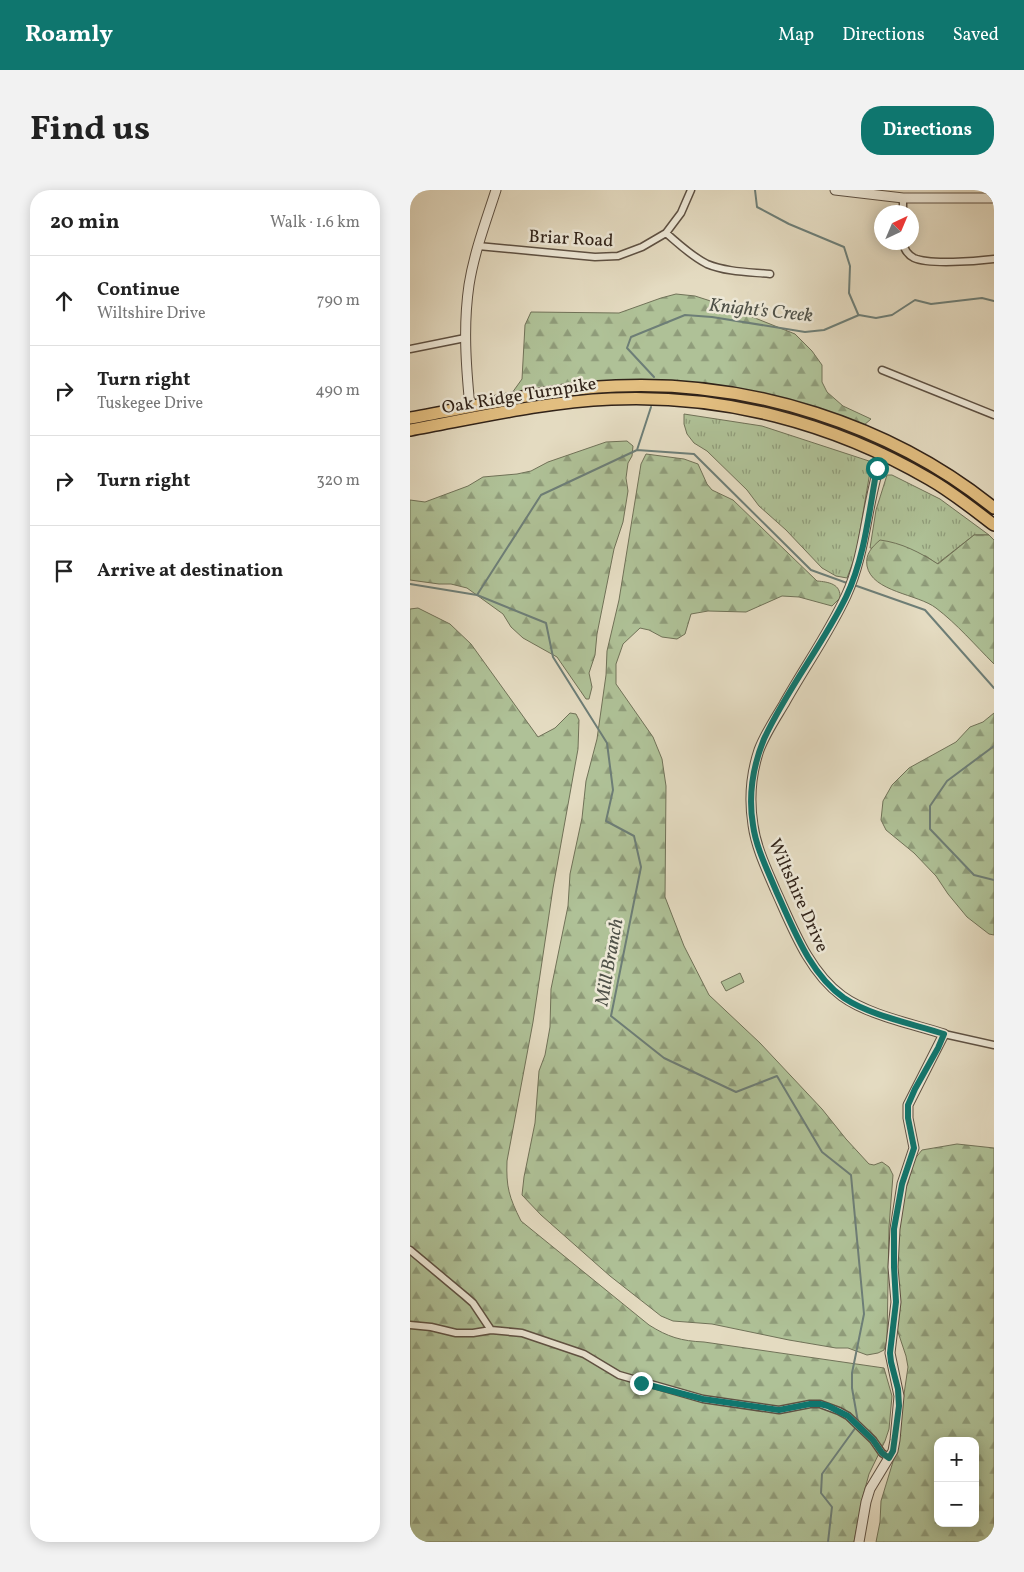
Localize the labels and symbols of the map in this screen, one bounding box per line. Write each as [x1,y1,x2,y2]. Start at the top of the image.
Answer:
north arrow [874,205,919,250]
street label: Briar Road [528,225,614,254]
water label: Knight's Creek [707,293,814,329]
street label: Oak Ridge Turnpike [440,372,598,421]
route start [866,457,889,480]
street label: Wiltshire Drive [761,835,834,956]
water label: Mill Branch [589,917,630,1009]
route end [630,1372,653,1395]

